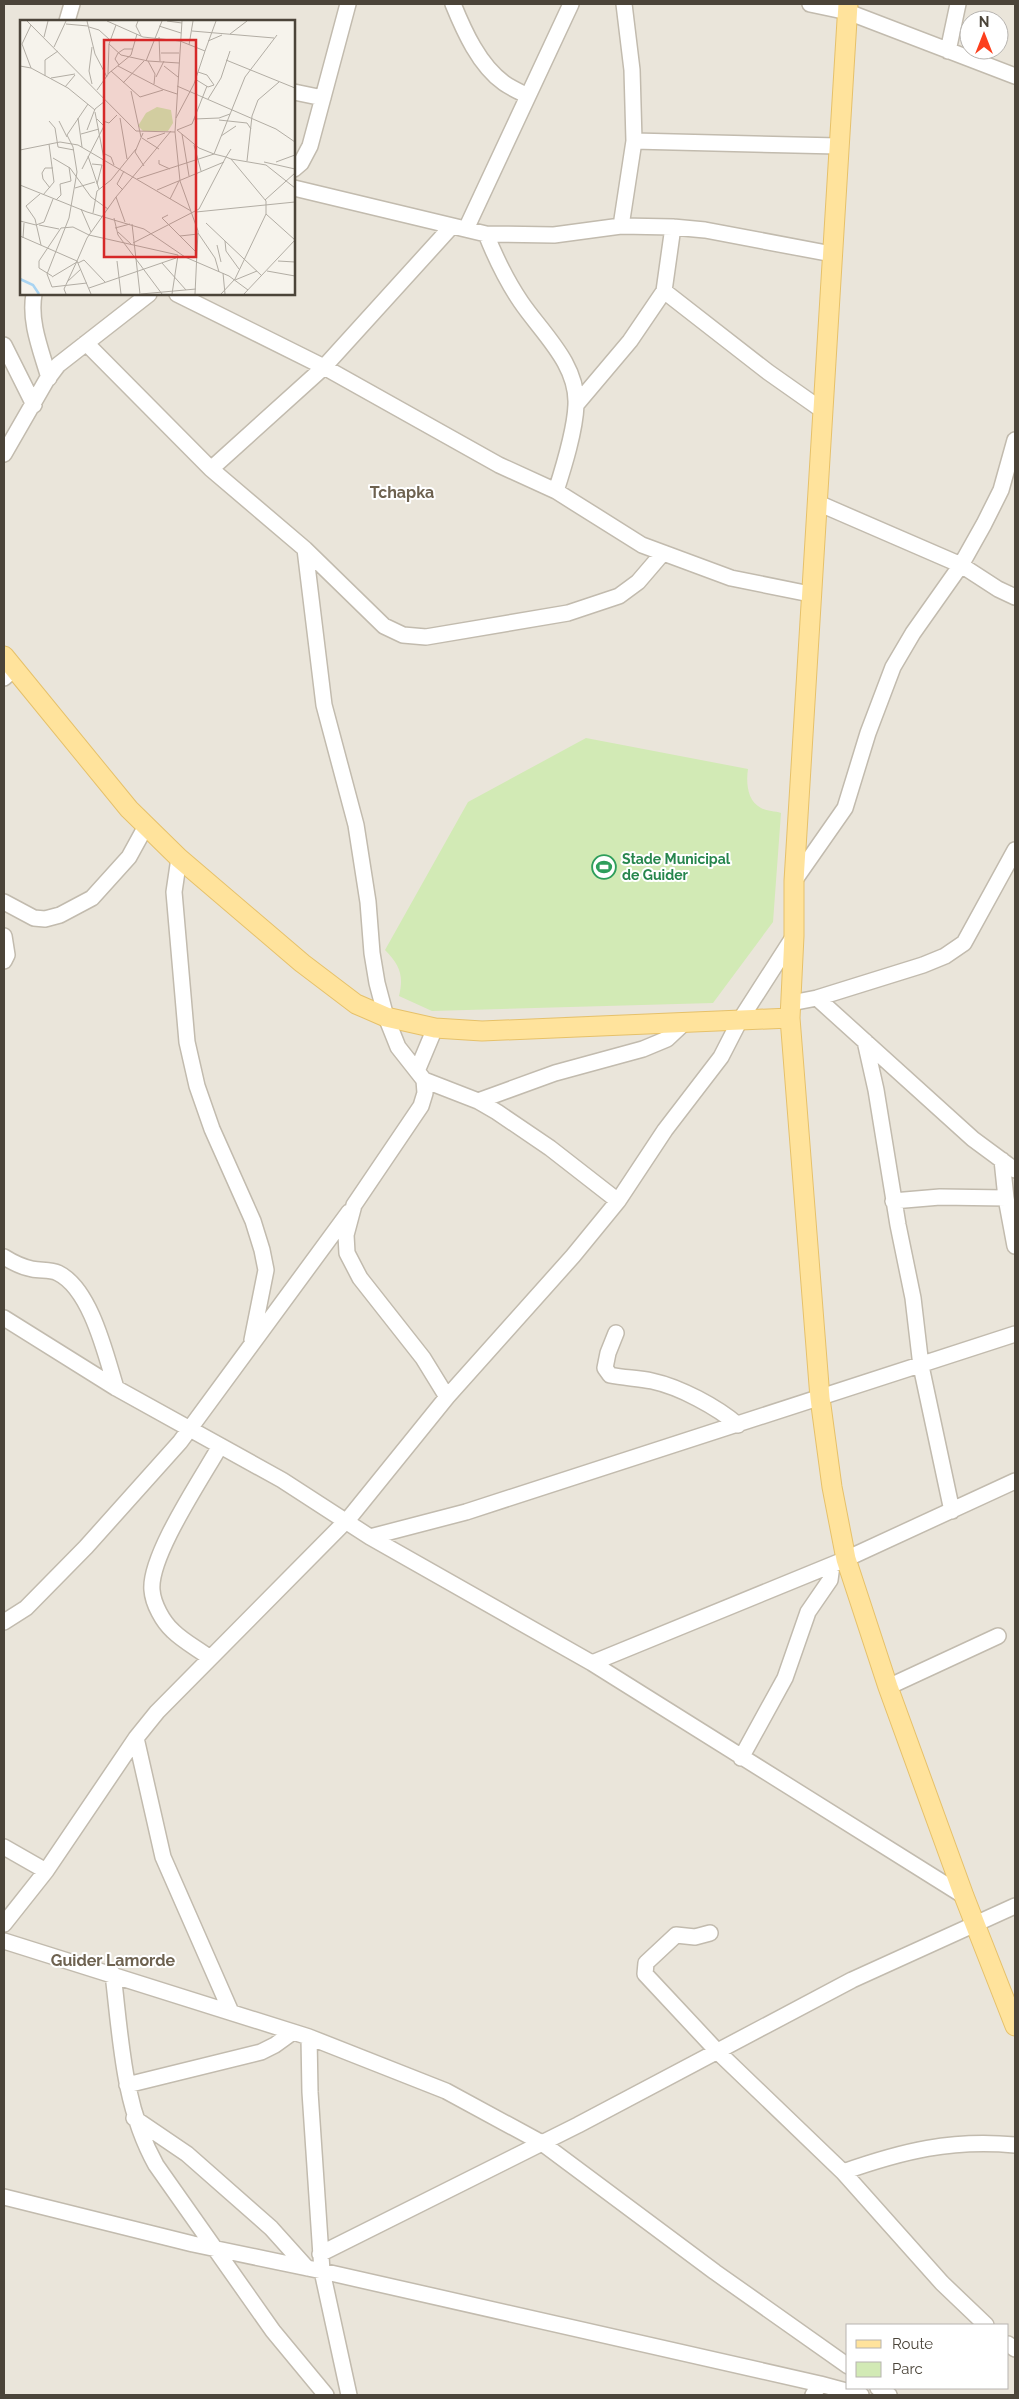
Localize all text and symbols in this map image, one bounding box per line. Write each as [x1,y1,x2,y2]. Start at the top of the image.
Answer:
north arrow [959,10,1009,60]
text: N [979,14,989,30]
inset map [20,20,295,295]
district label: Tchapka [370,483,434,502]
place label: Stade Municipal de Guider [622,851,731,883]
sports icon: Stade Municipal de Guider [591,854,617,880]
district label: Guider Lamorde [51,1951,176,1970]
legend [846,2324,1009,2389]
text: Route [892,2335,933,2353]
text: Parc [892,2360,923,2378]

